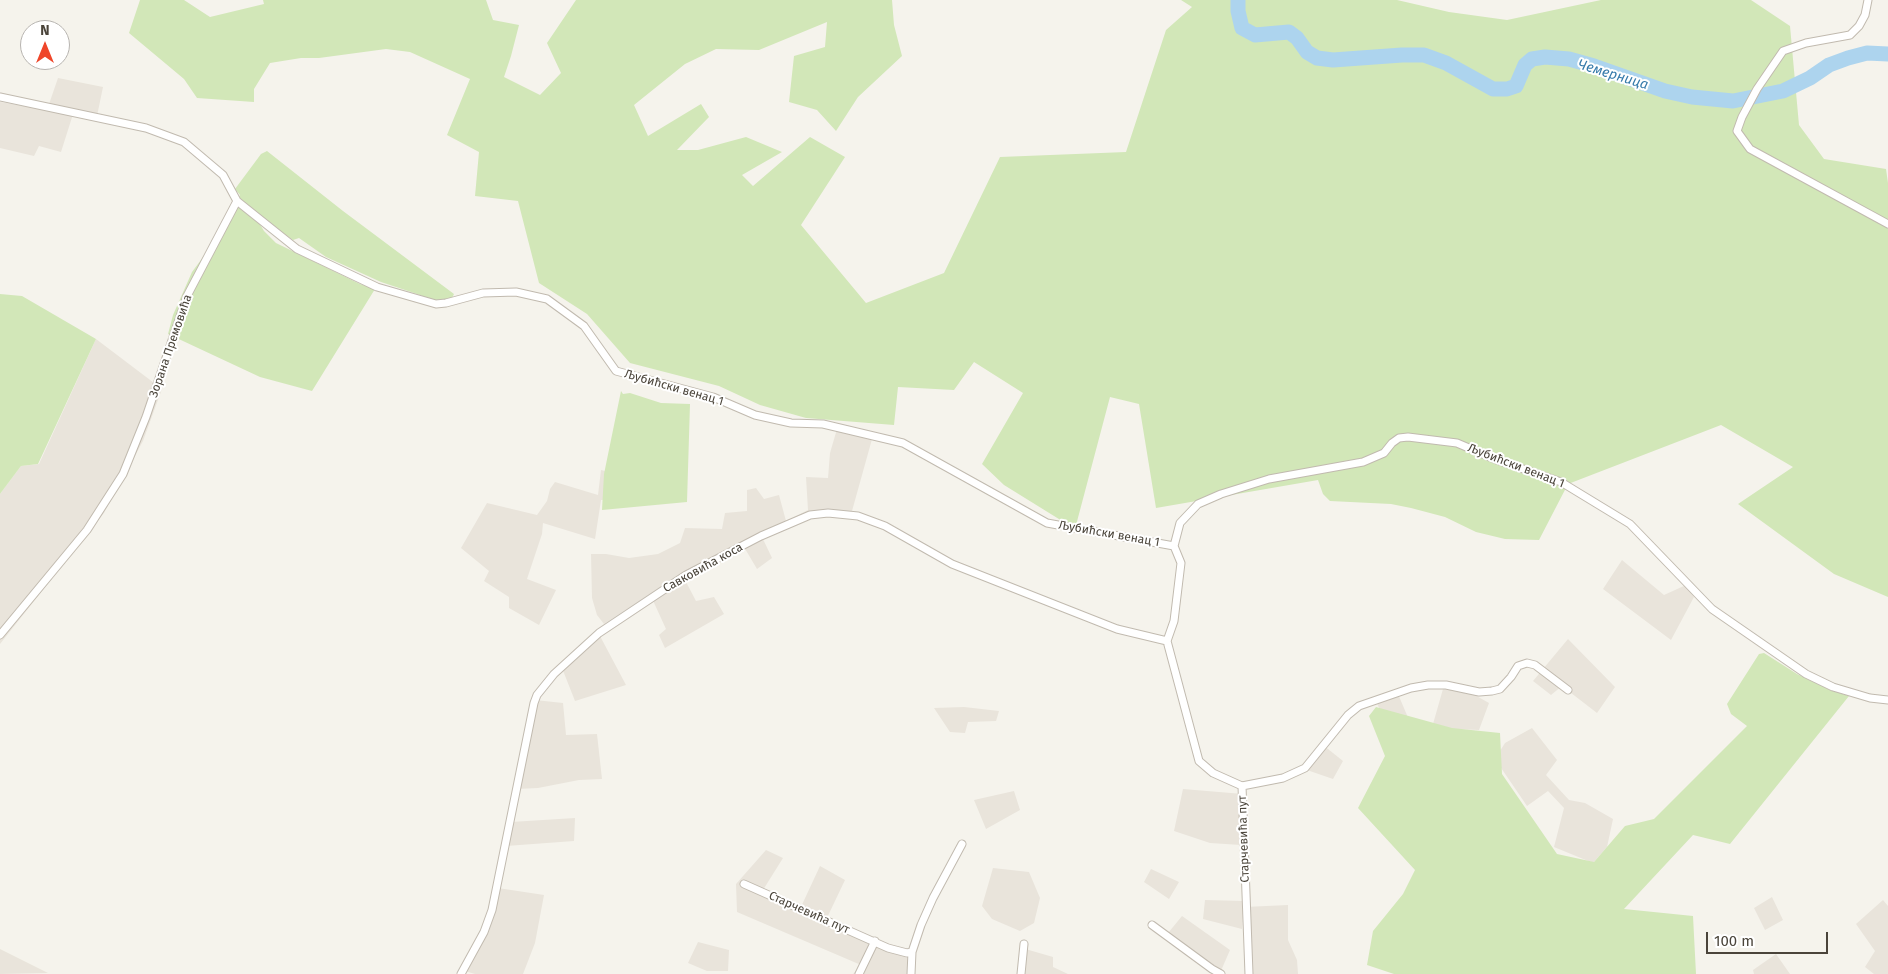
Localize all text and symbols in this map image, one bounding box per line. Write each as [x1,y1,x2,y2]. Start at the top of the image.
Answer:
north arrow [20,20,70,70]
text: N [40,22,50,39]
water label: Чемерница [1576,56,1650,94]
street label: Зорана Премовића [147,293,195,399]
street label: Љубићски венац 1 [623,367,725,409]
street label: Љубићски венац 1 [1466,441,1566,491]
street label: Љубићски венац 1 [1057,518,1161,550]
street label: Савковића коса [661,540,745,596]
street label: Старчевића пут [1235,795,1253,883]
street label: Старчевића пут [766,889,852,937]
scale bar [1708,922,1830,954]
text: 100 m [1714,932,1754,950]

